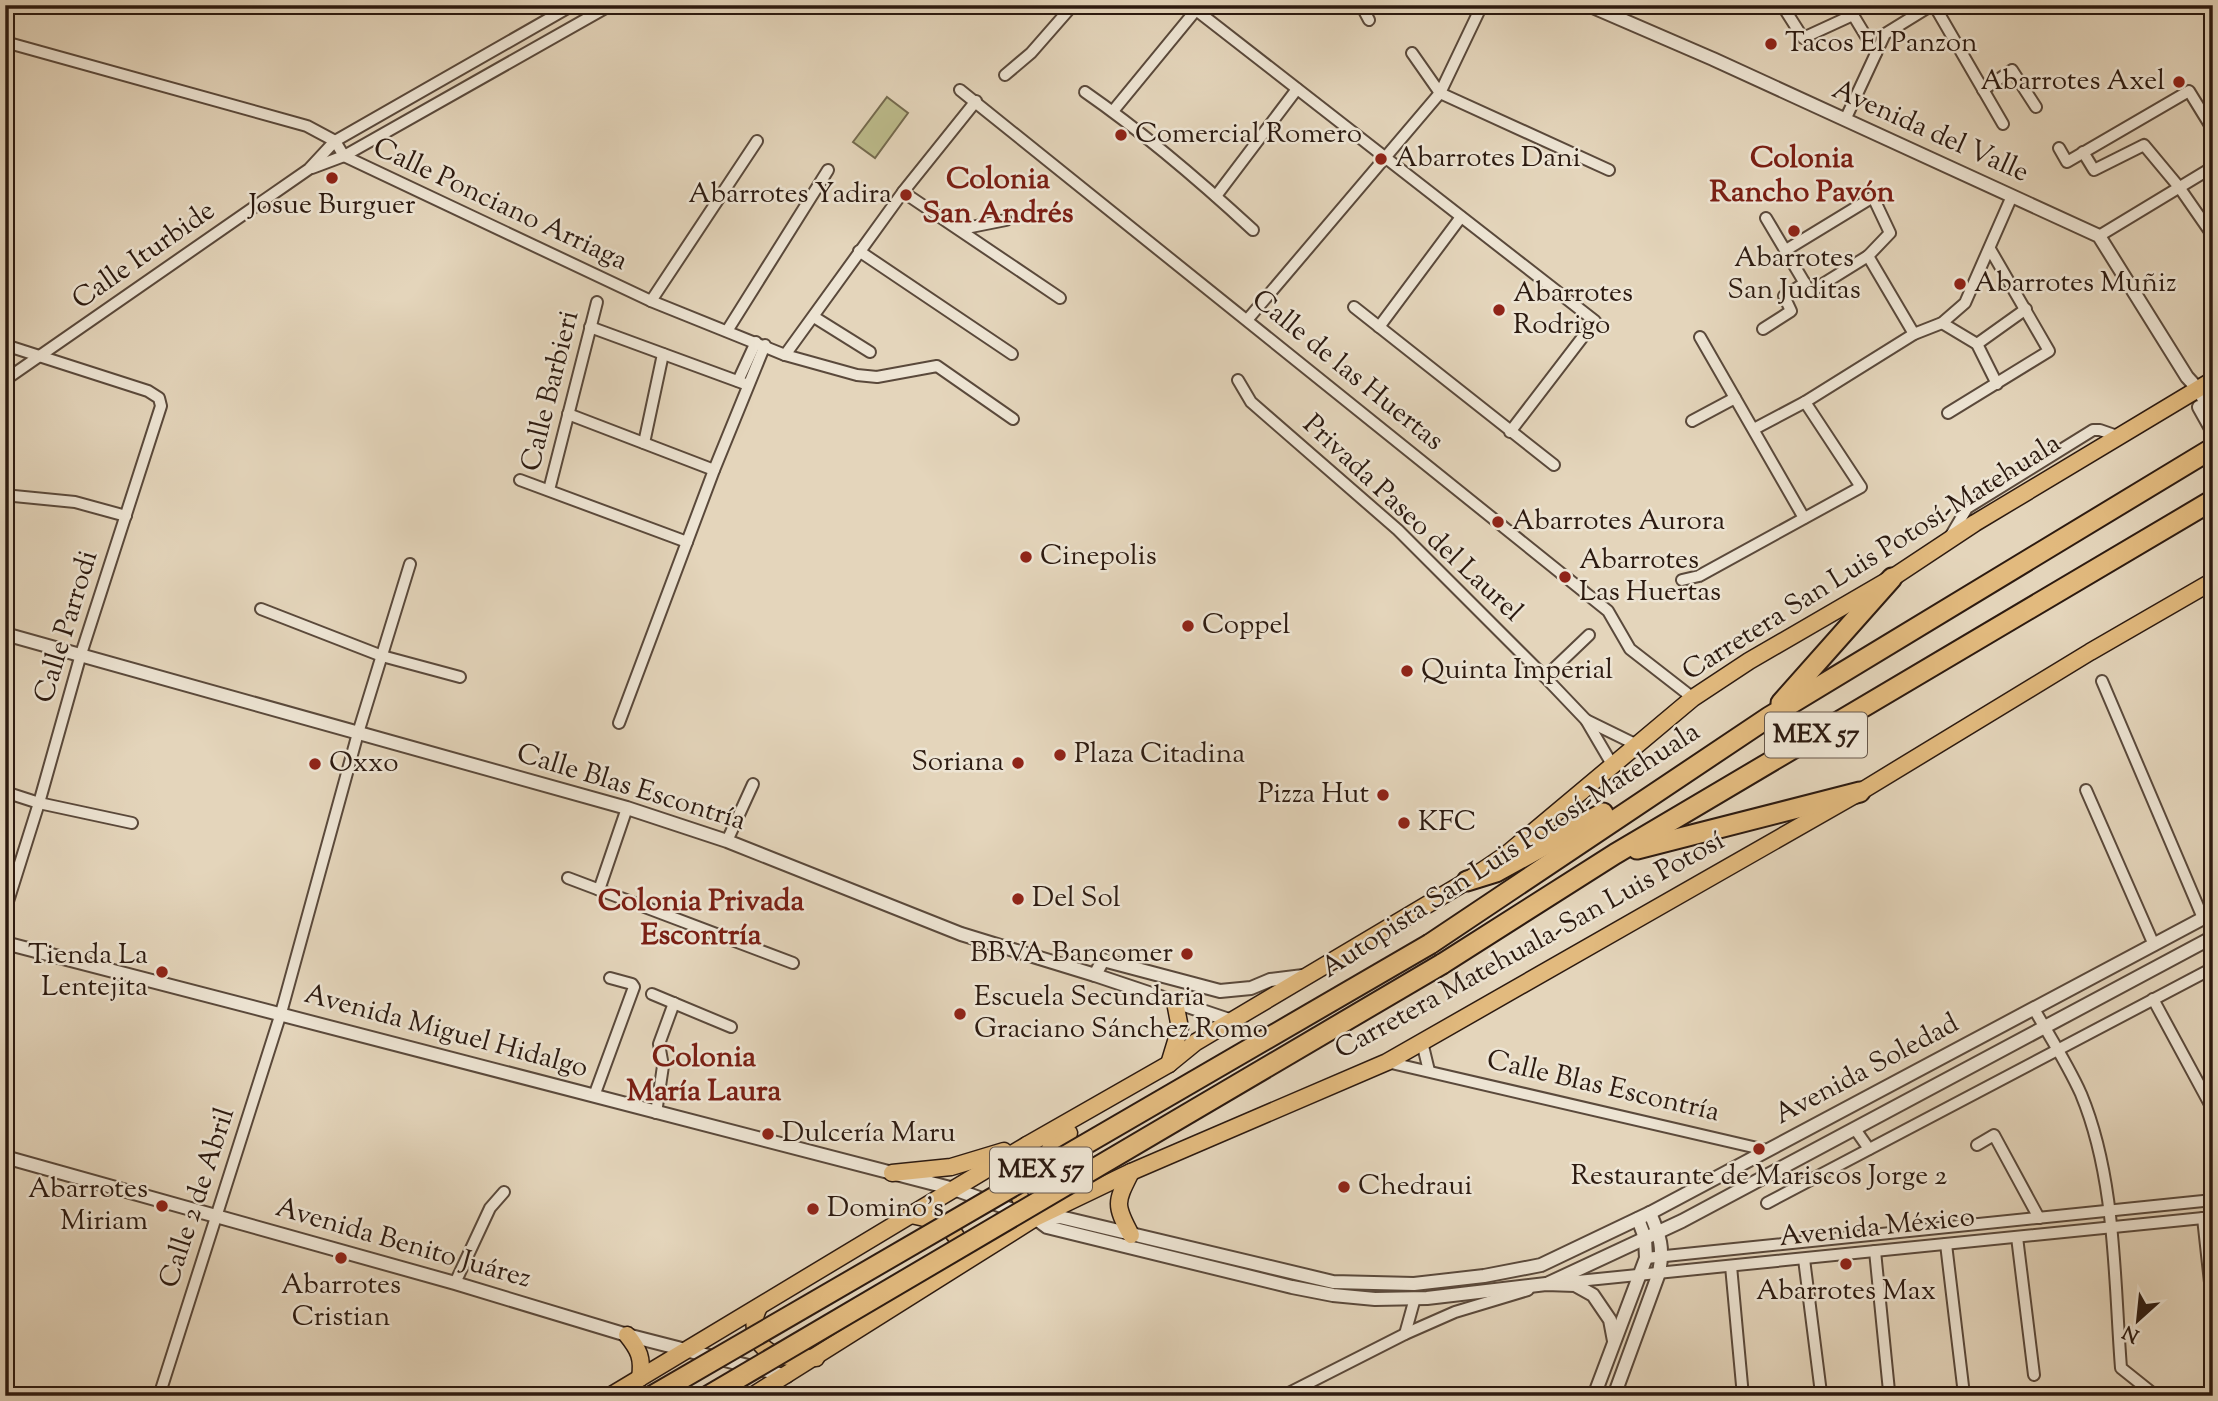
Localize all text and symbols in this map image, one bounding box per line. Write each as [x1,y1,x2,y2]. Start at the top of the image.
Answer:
place label: Tacos El Panzon [1785,24,1978,64]
marker: Tacos El Panzon [1763,36,1779,52]
place label: Abarrotes Axel [1980,62,2165,102]
street label: Avenida del Valle [1825,71,2035,193]
marker: Abarrotes Axel [2171,74,2187,90]
place label: Comercial Romero [1135,115,1362,155]
marker: Comercial Romero [1113,127,1129,143]
street label: Calle Ponciano Arriaga [366,128,634,282]
district label: Colonia Rancho Pavón [1709,138,1895,215]
place label: Abarrotes Dani [1395,139,1581,179]
marker: Abarrotes Dani [1373,151,1389,167]
district label: Colonia San Andrés [922,159,1074,236]
marker: Josue Burguer [324,170,340,186]
place label: Abarrotes Yadira [688,175,892,215]
place label: Josue Burguer [246,186,416,226]
marker: Abarrotes Yadira [898,187,914,203]
street label: Calle Iturbide [64,192,224,320]
marker: Abarrotes San Juditas [1786,223,1802,239]
place label: Abarrotes San Juditas [1727,239,1861,311]
place label: Abarrotes Muñiz [1974,264,2177,304]
place label: Abarrotes Rodrigo [1513,274,1633,346]
marker: Abarrotes Muñiz [1952,276,1968,292]
street label: Calle de las Huertas [1242,281,1452,461]
marker: Abarrotes Rodrigo [1491,302,1507,318]
street label: Calle Barbieri [512,306,590,476]
street label: Privada Paseo del Laurel [1293,406,1531,632]
street label: Carretera San Luis Potosí-Matehuala [1675,424,2069,692]
place label: Abarrotes Aurora [1512,502,1725,542]
marker: Abarrotes Aurora [1490,514,1506,530]
place label: Cinepolis [1040,537,1157,577]
place label: Abarrotes Las Huertas [1579,541,1721,613]
street label: Calle Parrodi [25,546,109,708]
marker: Cinepolis [1018,549,1034,565]
marker: Abarrotes Las Huertas [1557,569,1573,585]
place label: Coppel [1202,606,1291,646]
marker: Coppel [1180,618,1196,634]
place label: Quinta Imperial [1421,651,1613,691]
marker: Quinta Imperial [1399,663,1415,679]
road number: MEX 57 [1765,712,1867,758]
street label: Autopista San Luis Potosí-Matehuala [1314,713,1709,989]
street label: Calle Blas Escontría [511,734,751,842]
place label: Plaza Citadina [1074,735,1245,775]
place label: Soriana [911,743,1004,783]
place label: Oxxo [329,744,398,784]
marker: Plaza Citadina [1052,747,1068,763]
marker: Soriana [1010,755,1026,771]
marker: Oxxo [307,756,323,772]
place label: Pizza Hut [1258,775,1369,815]
marker: Pizza Hut [1375,787,1391,803]
place label: KFC [1418,803,1476,843]
marker: KFC [1396,815,1412,831]
street label: Carretera Matehuala-San Luis Potosí [1328,822,1732,1070]
place label: Del Sol [1032,879,1121,919]
district label: Colonia Privada Escontría [598,881,804,958]
marker: Del Sol [1010,891,1026,907]
place label: BBVA Bancomer [970,934,1173,974]
place label: Tienda La Lentejita [28,936,148,1008]
marker: BBVA Bancomer [1179,946,1195,962]
marker: Tienda La Lentejita [154,964,170,980]
street label: Avenida Miguel Hidalgo [300,975,592,1089]
place label: Escuela Secundaria Graciano Sánchez Romo [974,978,1268,1050]
street label: Avenida Soledad [1768,1004,1966,1135]
marker: Escuela Secundaria Graciano Sánchez Romo [952,1006,968,1022]
district label: Colonia María Laura [627,1037,782,1114]
street label: Calle Blas Escontría [1483,1041,1723,1133]
street label: Calle 2 de Abril [150,1103,246,1293]
place label: Dulcería Maru [782,1114,956,1154]
marker: Dulcería Maru [760,1126,776,1142]
marker: Restaurante de Mariscos Jorge 2 [1751,1141,1767,1157]
road number: MEX 57 [990,1148,1092,1192]
place label: Restaurante de Mariscos Jorge 2 [1571,1157,1947,1197]
place label: Chedraui [1358,1167,1472,1207]
place label: Abarrotes Miriam [28,1170,148,1242]
marker: Chedraui [1336,1179,1352,1195]
street label: Avenida Benito Juárez [271,1188,535,1300]
place label: Domino's [827,1189,944,1229]
marker: Abarrotes Miriam [154,1198,170,1214]
street label: Avenida México [1777,1198,1977,1258]
marker: Domino's [805,1201,821,1217]
marker: Abarrotes Cristian [333,1250,349,1266]
marker: Abarrotes Max [1838,1256,1854,1272]
place label: Abarrotes Cristian [281,1266,401,1338]
place label: Abarrotes Max [1756,1272,1936,1312]
north arrow [2102,1286,2172,1356]
text: N [2119,1317,2144,1348]

